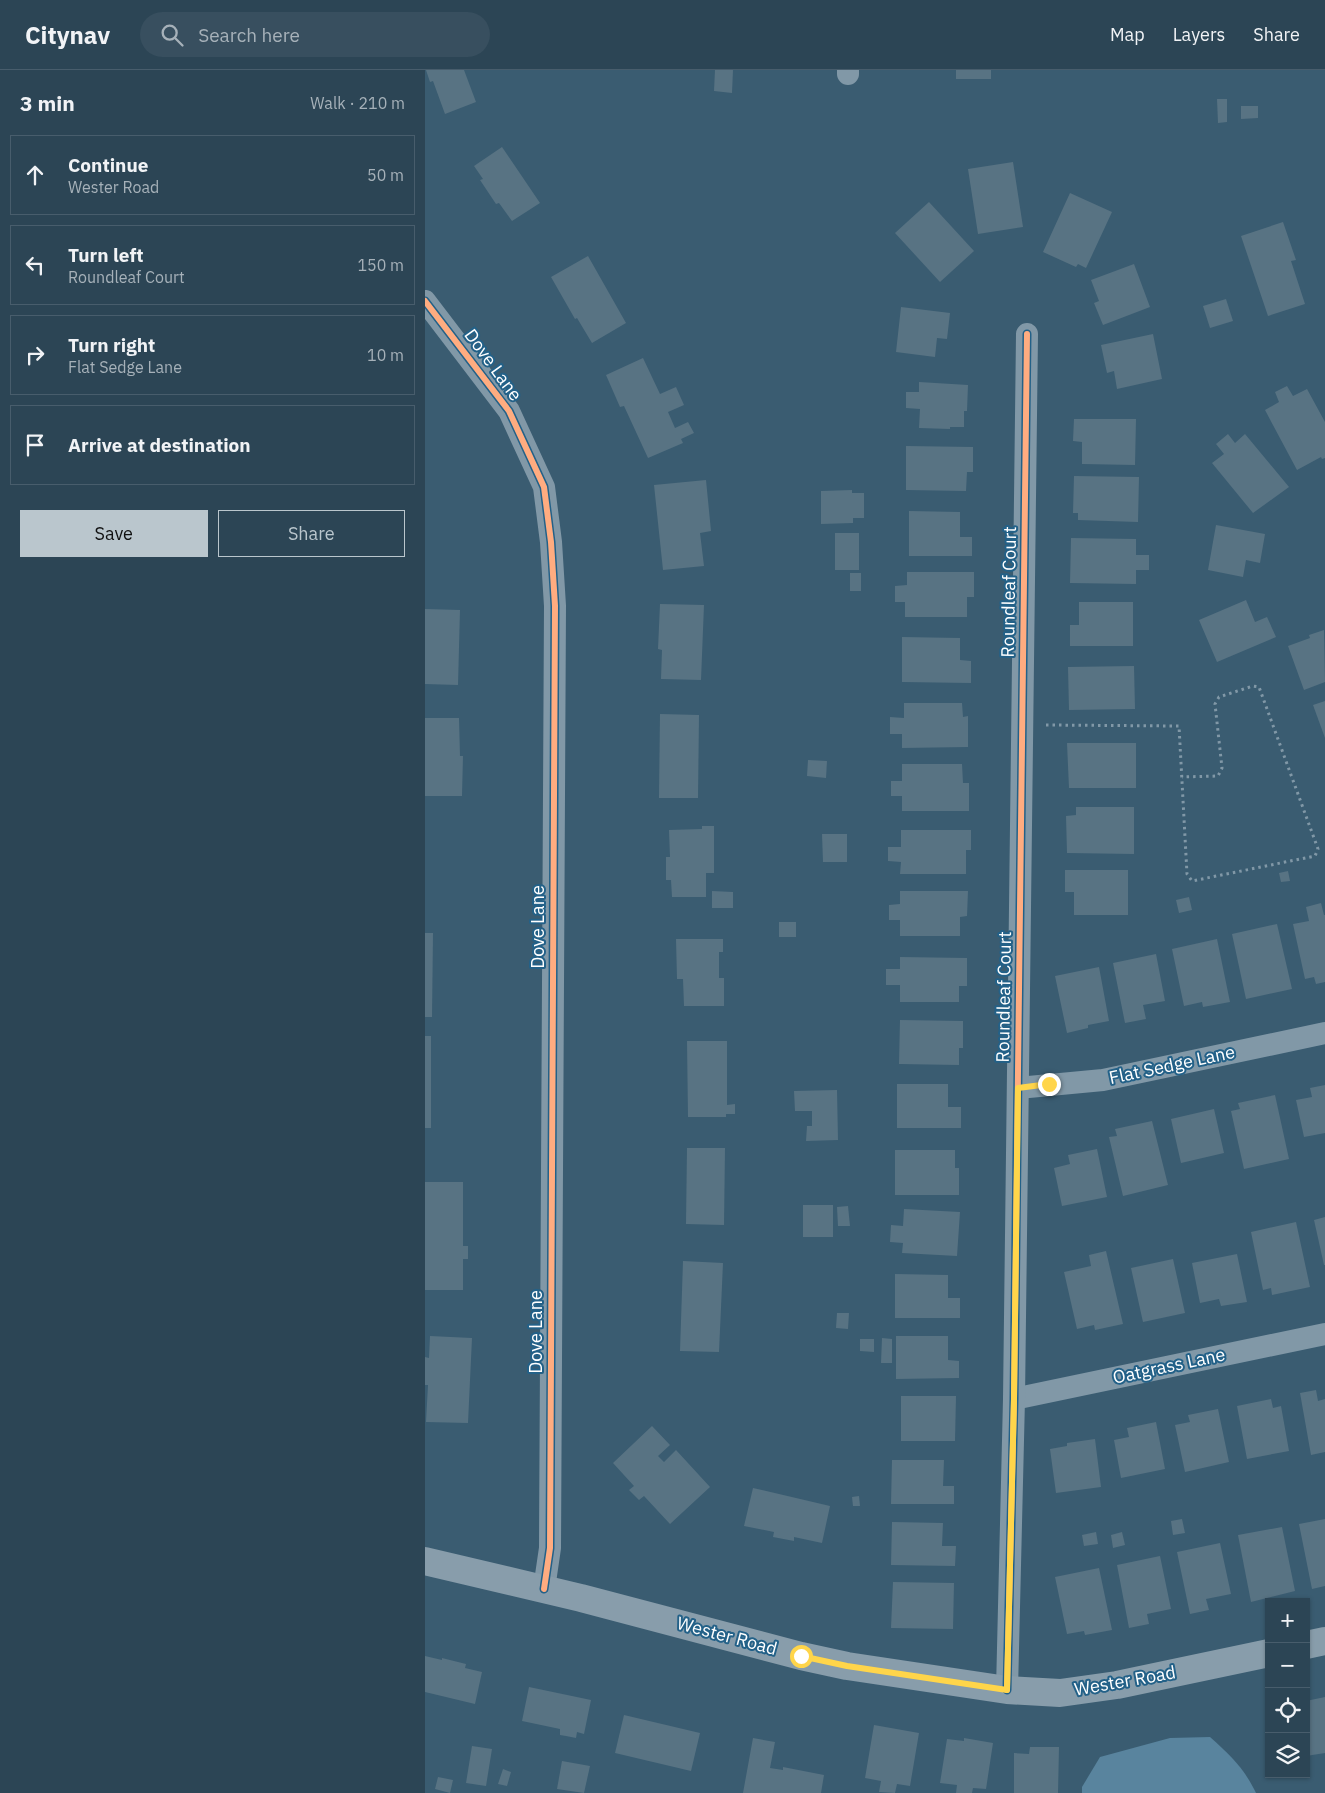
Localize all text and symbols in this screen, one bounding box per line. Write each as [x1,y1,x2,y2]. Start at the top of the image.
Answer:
search box [140,12,490,57]
text: Citynav [25,19,110,51]
icon: search [158,21,186,49]
text: Search here [198,23,300,47]
text: Map [1110,23,1145,46]
text: Layers [1173,23,1225,46]
text: Share [1253,23,1300,46]
text: 3 min [20,89,75,117]
text: Walk · 210 m [310,93,405,113]
text: Continue [68,153,148,177]
icon: ahead [21,161,49,189]
text: 50 m [367,165,404,185]
text: Wester Road [68,177,159,197]
text: Turn left [68,243,144,267]
icon: left [21,251,49,279]
text: 150 m [357,255,404,275]
text: Roundleaf Court [68,267,185,287]
street label: Dove Lane [460,324,527,405]
text: Turn right [68,333,155,357]
icon: right [21,341,49,369]
text: 10 m [367,345,404,365]
text: Flat Sedge Lane [68,357,182,377]
icon: arrive [21,431,49,459]
text: Arrive at destination [68,433,251,457]
button: Save [20,510,208,557]
button: Share [218,510,405,557]
street label: Roundleaf Court [996,526,1021,658]
street label: Dove Lane [526,885,549,969]
street label: Roundleaf Court [991,931,1016,1063]
street label: Flat Sedge Lane [1107,1040,1237,1089]
route end [1038,1073,1061,1096]
street label: Dove Lane [524,1290,547,1374]
street label: Oatgrass Lane [1110,1342,1227,1389]
map controls [1265,1598,1310,1778]
button: + [1265,1598,1310,1643]
street label: Wester Road [675,1611,780,1660]
button: − [1265,1643,1310,1688]
route start [790,1645,813,1668]
street label: Wester Road [1072,1660,1177,1701]
button: locate [1265,1688,1310,1733]
button: layers [1265,1733,1310,1778]

